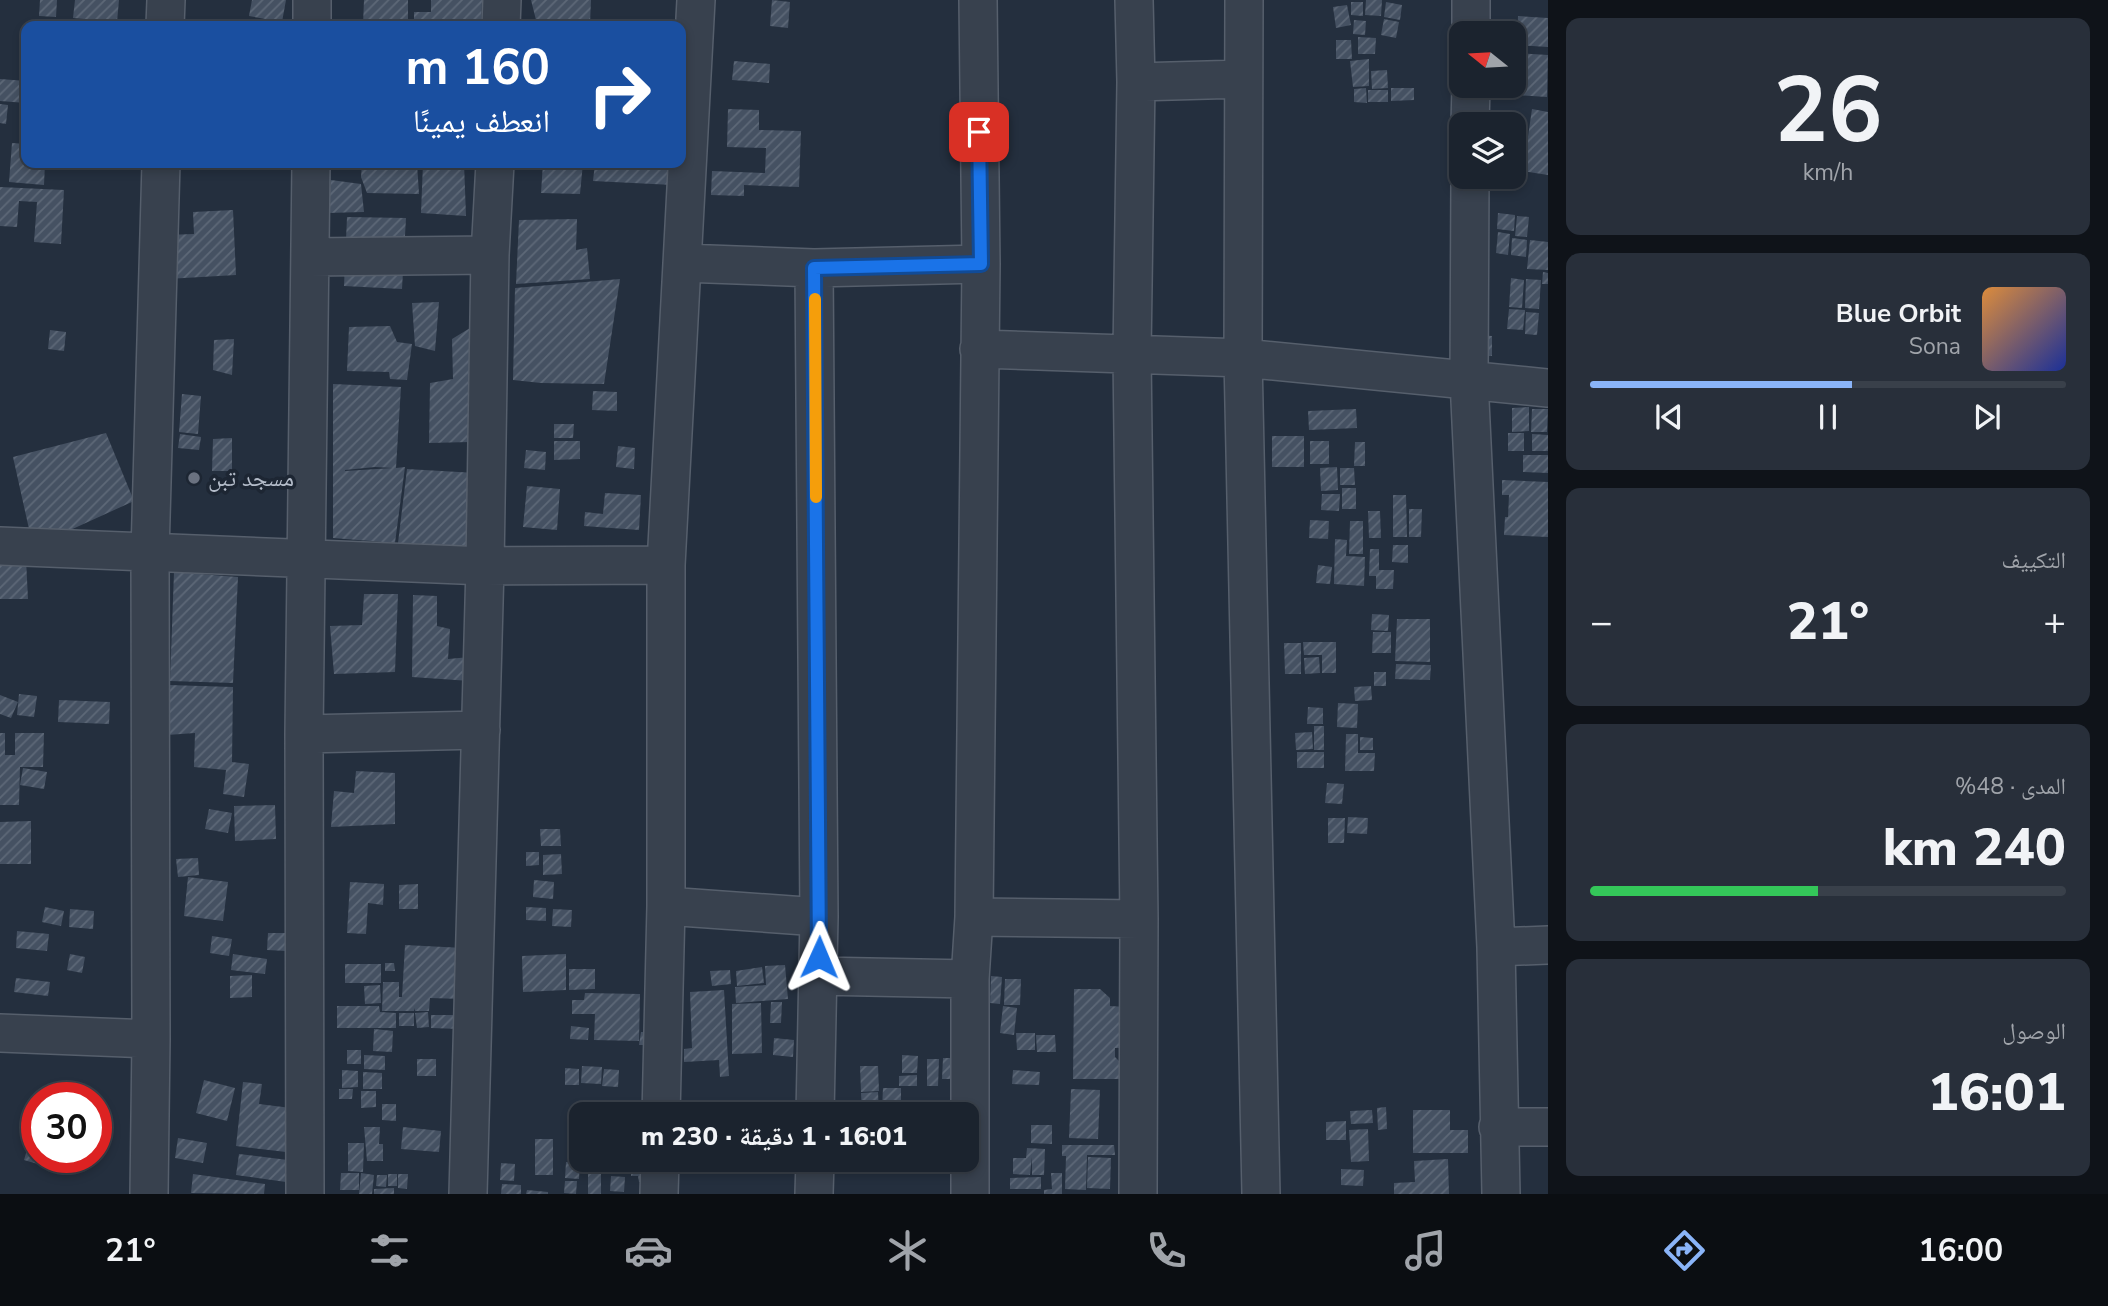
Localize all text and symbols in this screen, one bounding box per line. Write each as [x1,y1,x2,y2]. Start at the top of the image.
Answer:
north arrow [1449,21,1526,98]
map controls [1449,21,1526,189]
text: 160 m [406,34,550,101]
icon: right [574,49,665,140]
text: 26 [1773,49,1883,173]
text: انعطف يمينًا [413,100,550,143]
pin [949,102,1009,162]
button: layers [1449,112,1526,189]
icon: arrive [960,113,998,151]
text: km/h [1803,157,1853,188]
text: Blue Orbit [1836,296,1961,331]
text: Sona [1909,331,1961,362]
icon: previous [1650,398,1688,436]
icon: pause [1809,398,1847,436]
icon: next [1968,398,2006,436]
place label: مسجد تبن [208,463,294,494]
marker: مسجد تبن [186,470,202,486]
text: التكييف [2001,545,2066,576]
text: 21° [1787,586,1869,657]
text: − [1590,597,1613,648]
text: + [2043,597,2066,648]
text: المدى · 48% [1955,771,2066,802]
text: 240 km [1883,812,2066,883]
position arrow [782,920,856,994]
text: الوصول [2002,1016,2066,1047]
text: 16:01 [1928,1057,2066,1128]
speed limit sign: 30 [21,1082,112,1173]
text: 16:01 · 1 دقيقة · 230 m [641,1119,907,1154]
icon: filters [365,1226,414,1275]
icon: car [624,1226,673,1275]
icon: climate [883,1226,932,1275]
icon: phone [1142,1226,1191,1275]
icon: music [1401,1226,1450,1275]
icon: directions [1660,1226,1709,1275]
text: 21° [105,1229,156,1272]
text: 16:00 [1918,1229,2003,1272]

